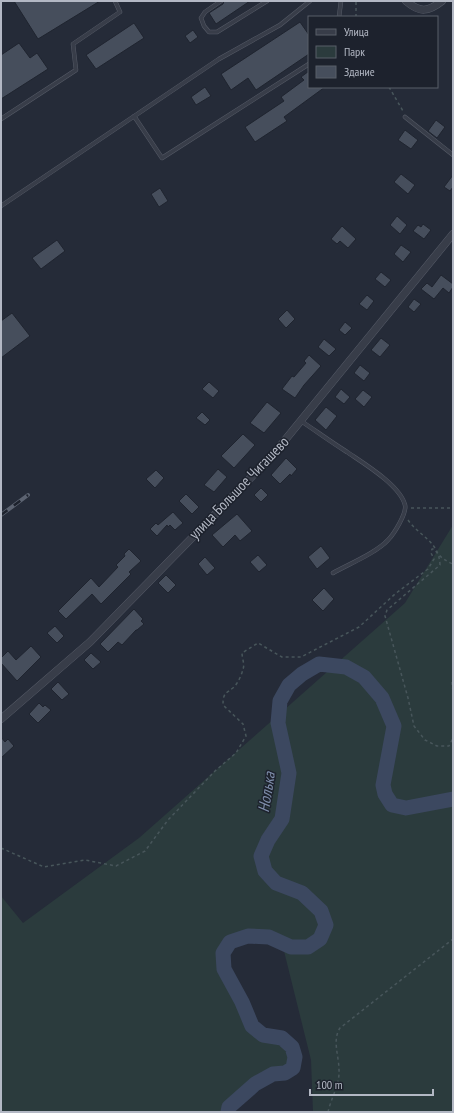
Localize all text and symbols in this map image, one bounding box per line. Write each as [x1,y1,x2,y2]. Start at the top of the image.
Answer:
legend [308,16,438,88]
text: Улица [344,24,369,39]
text: Парк [344,44,365,59]
text: Здание [344,64,375,79]
street label: улица Большое Чигашево [185,432,293,543]
water label: Нолька [253,769,279,814]
scale bar [310,1071,433,1097]
text: 100 m [316,1077,343,1092]

